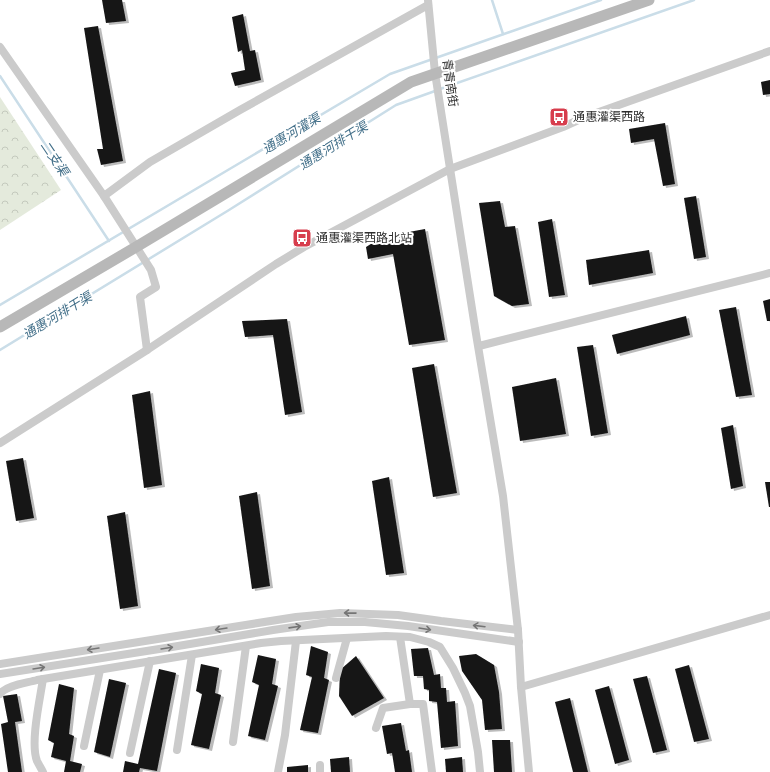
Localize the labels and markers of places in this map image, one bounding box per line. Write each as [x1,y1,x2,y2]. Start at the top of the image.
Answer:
bus stop icon: 通惠灌渠西路 [548,106,570,128]
place label: 通惠灌渠西路 [573,110,645,124]
bus stop icon: 通惠灌渠西路北站 [291,227,313,249]
place label: 通惠灌渠西路北站 [316,231,412,245]

